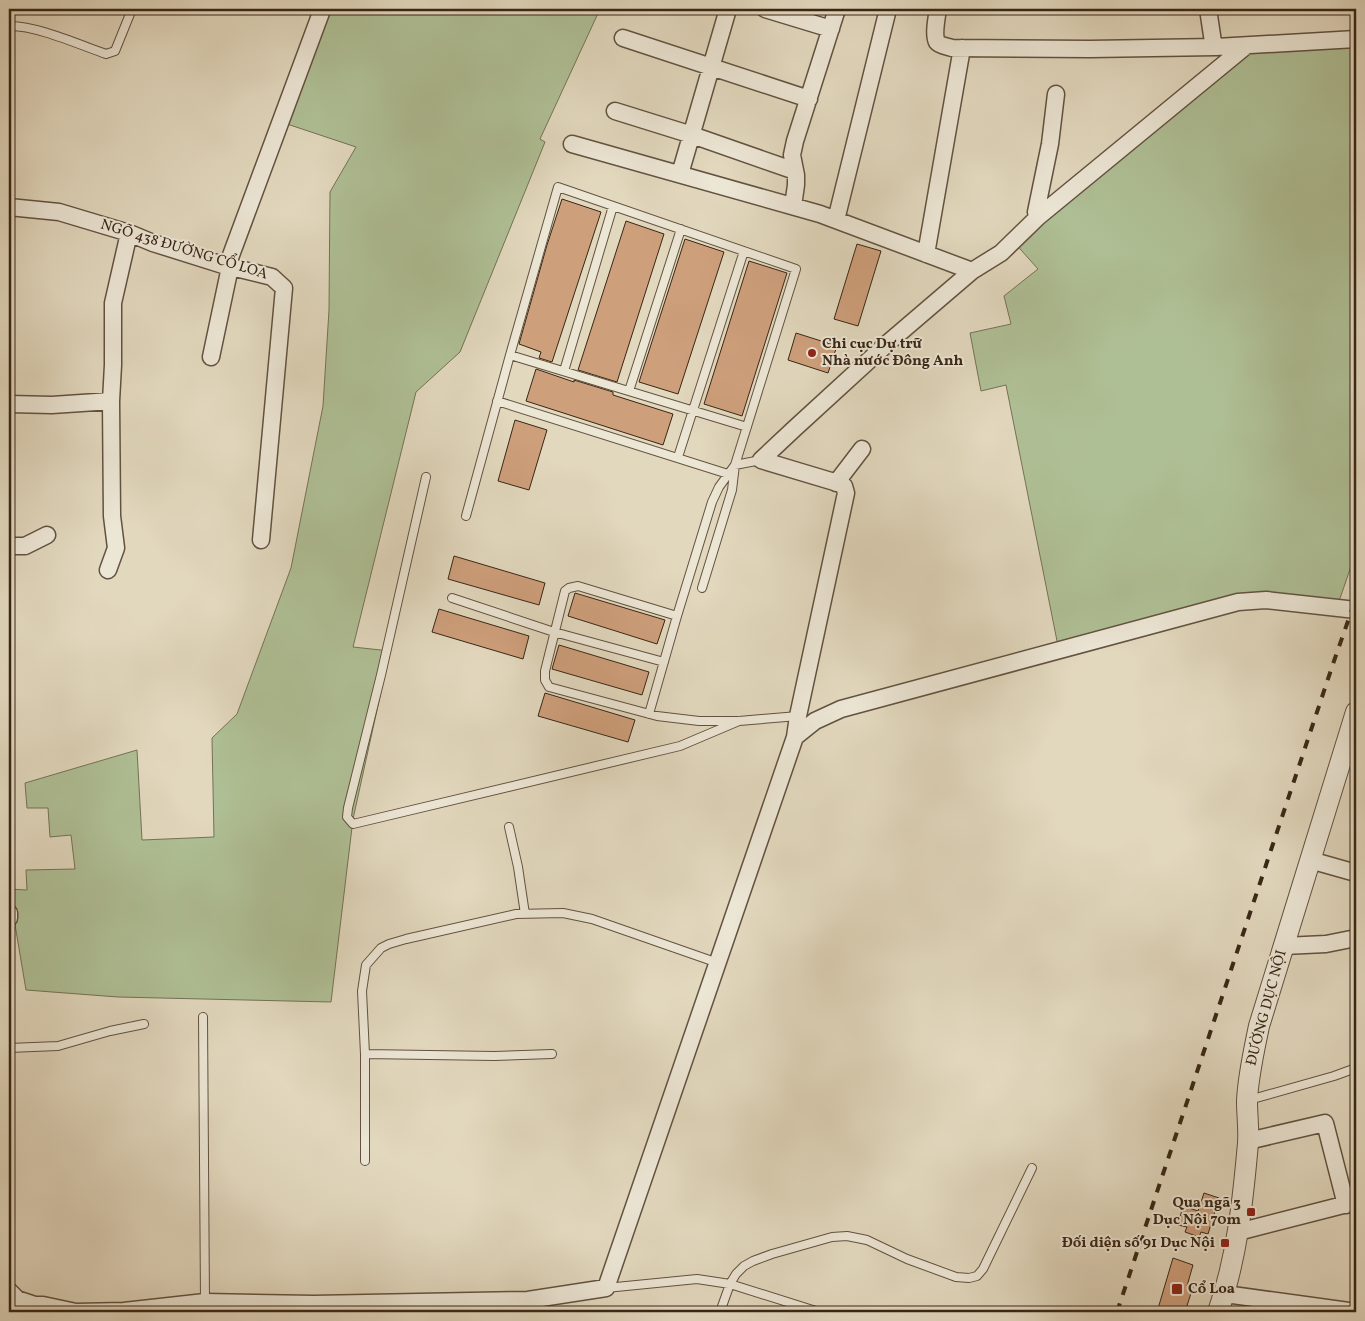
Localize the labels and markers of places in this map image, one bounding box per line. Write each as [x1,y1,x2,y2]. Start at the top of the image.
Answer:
place label: Chi cục Dự trữ Nhà nước Đông Anh [822,334,964,372]
marker: Chi cục Dự trữ Nhà nước Đông Anh [806,347,818,359]
place label: Qua ngã 3 Dục Nội 70m [1153,1193,1241,1231]
marker: Qua ngã 3 Dục Nội 70m [1245,1206,1257,1218]
place label: Đối diện số 91 Dục Nội [1062,1233,1215,1254]
marker: Đối diện số 91 Dục Nội [1219,1237,1231,1249]
place label: Cổ Loa [1188,1279,1235,1300]
marker: Cổ Loa [1170,1282,1184,1296]

